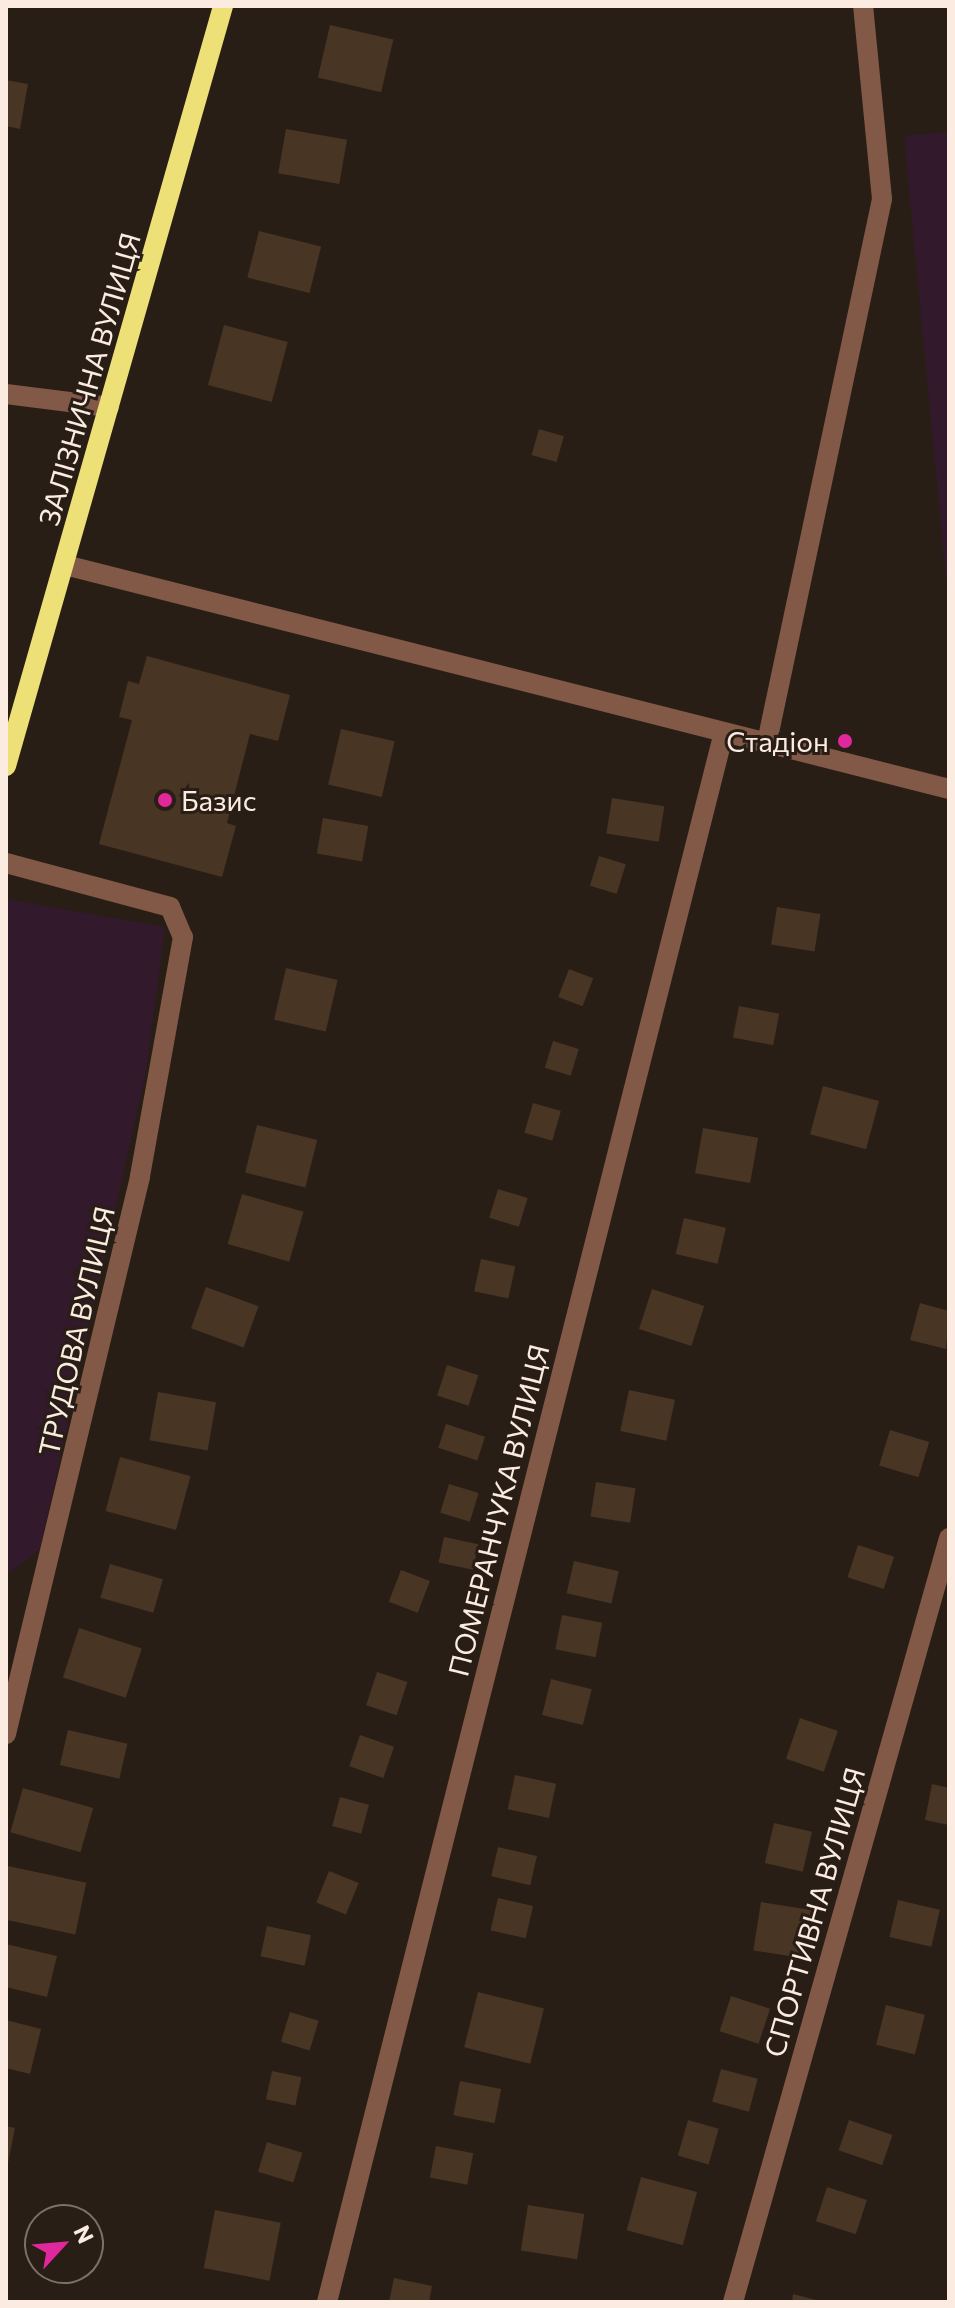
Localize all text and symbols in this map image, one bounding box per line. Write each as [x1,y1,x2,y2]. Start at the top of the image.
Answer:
street label: ЗАЛІЗНИЧНА ВУЛИЦЯ [31,229,147,529]
place label: Стадіон [726,724,829,758]
marker: Стадіон [836,732,854,750]
place label: Базис [181,783,257,817]
marker: Базис [156,791,174,809]
street label: ТРУДОВА ВУЛИЦЯ [31,1203,121,1459]
street label: ПОМЕРАНЧУКА ВУЛИЦЯ [440,1341,556,1679]
street label: СПОРТИВНА ВУЛИЦЯ [757,1763,871,2061]
north arrow [24,2204,104,2284]
text: N [68,2221,100,2247]

